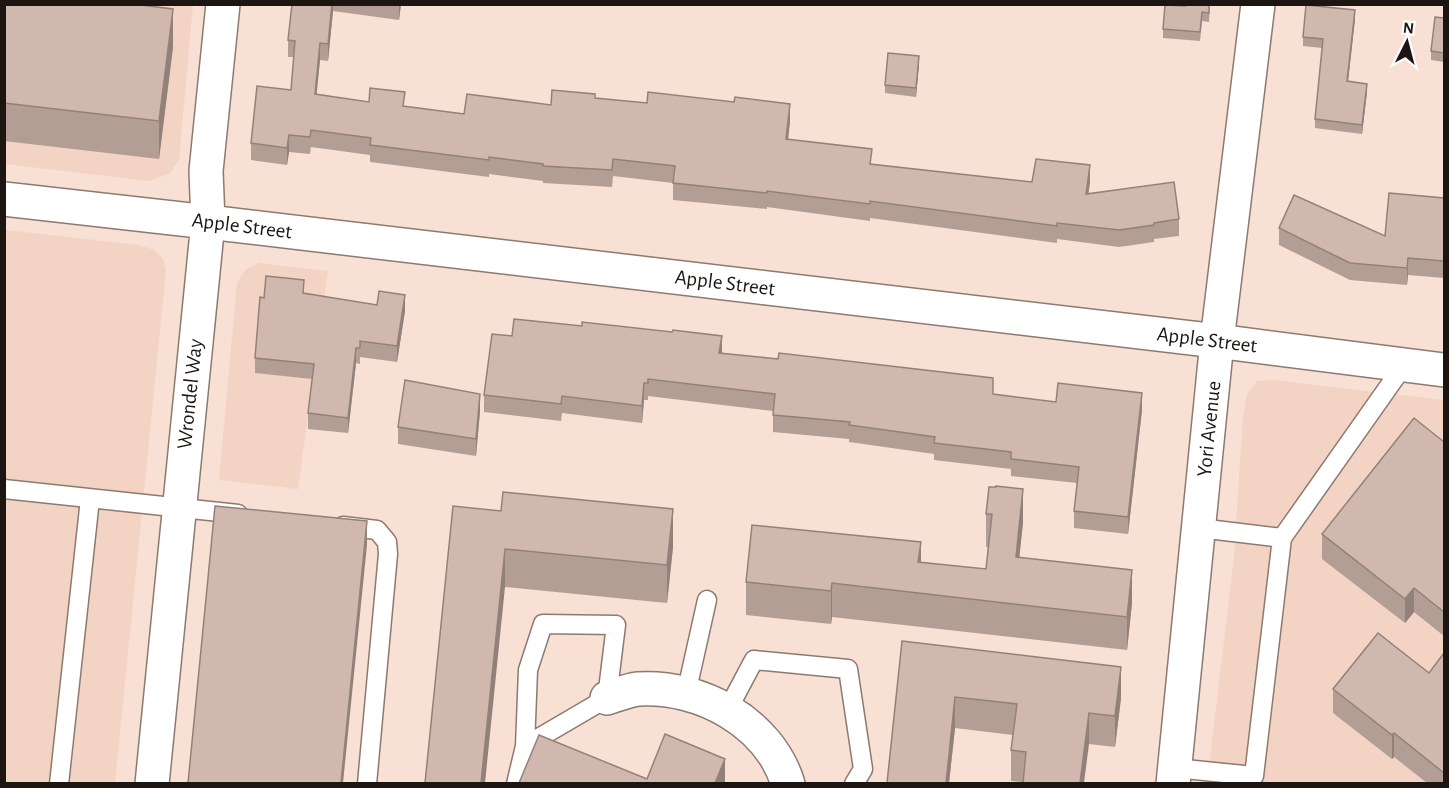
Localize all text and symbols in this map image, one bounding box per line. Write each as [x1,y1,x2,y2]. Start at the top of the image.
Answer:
north arrow [1377,12,1437,72]
text: N [1402,20,1415,37]
street label: Apple Street [191,209,294,243]
street label: Apple Street [674,266,777,300]
street label: Apple Street [1156,323,1259,357]
street label: Wrondel Way [174,338,206,450]
street label: Yori Avenue [1194,380,1224,478]

